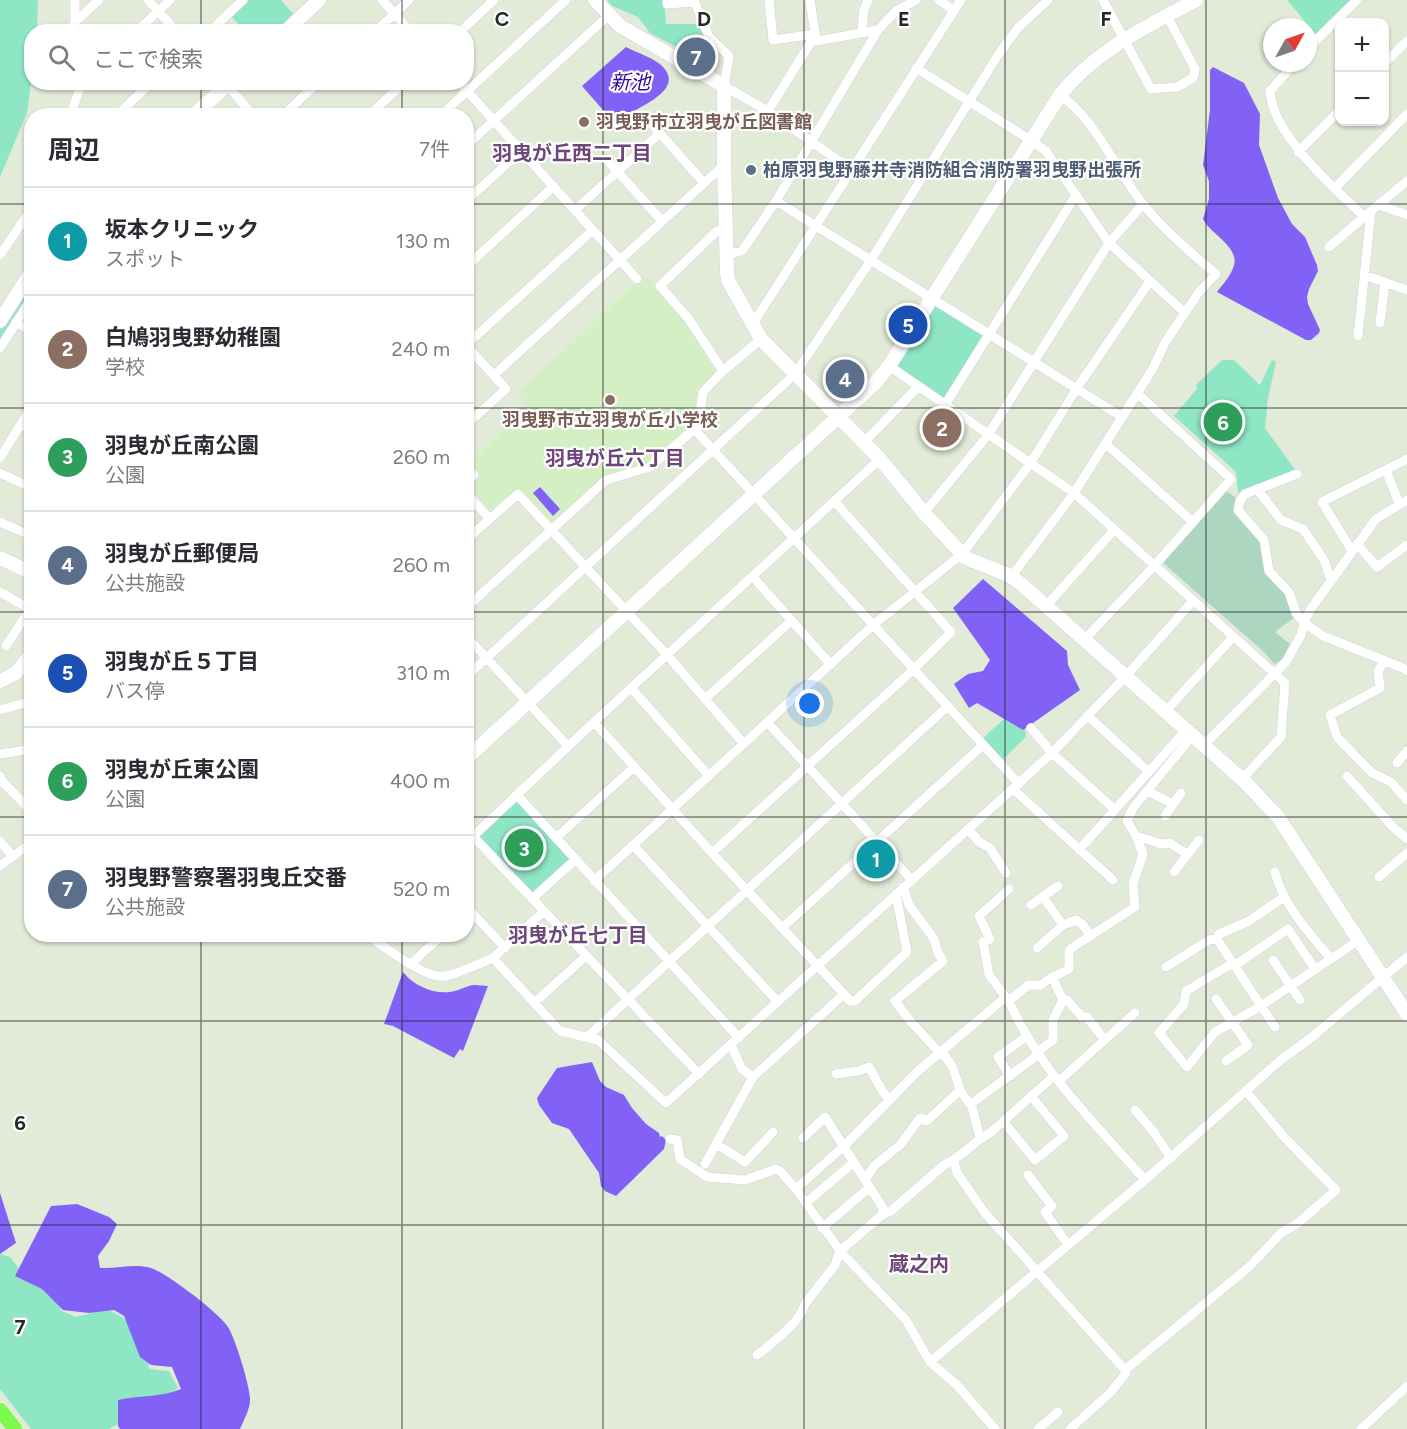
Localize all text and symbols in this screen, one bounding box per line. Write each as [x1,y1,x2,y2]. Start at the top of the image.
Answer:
text: C [495,7,509,31]
text: D [697,7,711,31]
text: E [898,7,910,31]
text: F [1100,7,1112,31]
north arrow [1263,18,1317,72]
map controls [1335,18,1389,126]
button: + [1335,18,1389,72]
search box [24,24,474,90]
pin: 7 [676,34,716,80]
icon: search [45,41,78,74]
text: ここで検索 [93,46,203,73]
water label: 新池 [610,70,652,94]
button: − [1335,72,1389,126]
place label: 羽曳野市立羽曳が丘図書館 [596,111,812,133]
marker: 羽曳野市立羽曳が丘図書館 [577,115,591,129]
text: 周辺 [48,134,100,166]
text: 7件 [419,137,450,161]
district label: 羽曳が丘西二丁目 [492,141,652,165]
place label: 柏原羽曳野藤井寺消防組合消防署羽曳野出張所 [763,159,1141,181]
marker: 柏原羽曳野藤井寺消防組合消防署羽曳野出張所 [744,163,758,177]
text: 坂本クリニック [105,216,259,243]
text: 1 [63,229,72,253]
text: 130 m [396,229,450,253]
text: スポット [105,247,185,271]
pin: 5 [888,302,928,348]
text: 白鳩羽曳野幼稚園 [105,324,281,351]
text: 2 [62,337,73,361]
text: 240 m [392,337,450,361]
text: 学校 [105,355,145,379]
pin: 4 [826,356,864,401]
marker: 羽曳野市立羽曳が丘小学校 [603,393,617,407]
pin: 6 [1204,400,1242,444]
pin: 2 [922,406,962,450]
place label: 羽曳野市立羽曳が丘小学校 [502,409,718,431]
text: 羽曳が丘南公園 [105,432,259,459]
text: 3 [62,445,73,469]
text: 260 m [393,445,450,469]
district label: 羽曳が丘六丁目 [545,446,685,470]
text: 公園 [105,463,145,487]
text: 羽曳が丘郵便局 [105,540,259,567]
text: 4 [61,553,74,577]
text: 260 m [393,553,450,577]
text: 公共施設 [105,571,185,595]
text: 羽曳が丘５丁目 [105,648,259,675]
text: 5 [62,661,73,685]
text: 310 m [396,661,450,685]
text: バス停 [105,679,165,703]
your location [795,689,824,718]
text: 羽曳が丘東公園 [105,756,259,783]
text: 6 [62,769,73,793]
text: 400 m [390,769,450,793]
text: 公園 [105,787,145,811]
pin: 3 [504,826,544,870]
pin: 1 [856,836,896,882]
text: 羽曳野警察署羽曳丘交番 [105,864,347,891]
text: 7 [62,877,73,901]
text: 520 m [393,877,450,901]
text: 公共施設 [105,895,185,919]
district label: 羽曳が丘七丁目 [508,923,648,947]
text: 6 [14,1111,26,1135]
district label: 蔵之内 [889,1252,949,1276]
text: 7 [14,1315,26,1339]

